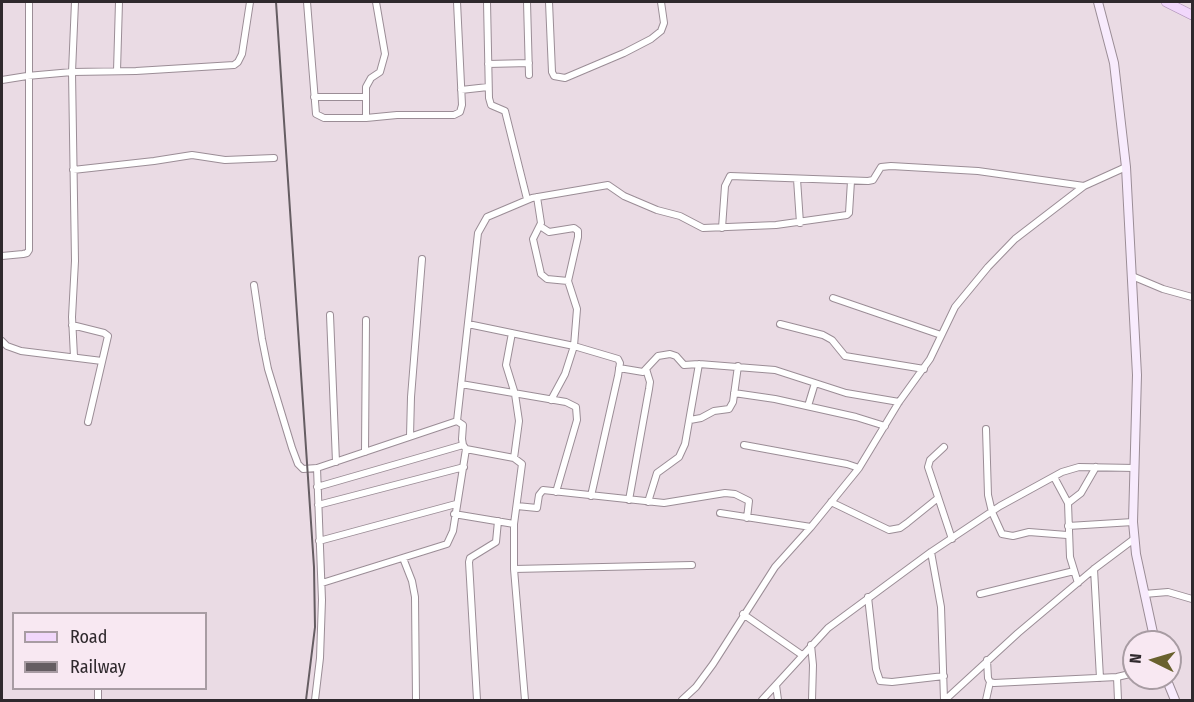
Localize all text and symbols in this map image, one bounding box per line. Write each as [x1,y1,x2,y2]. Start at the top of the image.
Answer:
legend [12,612,207,690]
text: Road [70,626,107,648]
north arrow [1122,630,1182,690]
text: N [1126,653,1145,664]
text: Railway [70,656,126,678]

